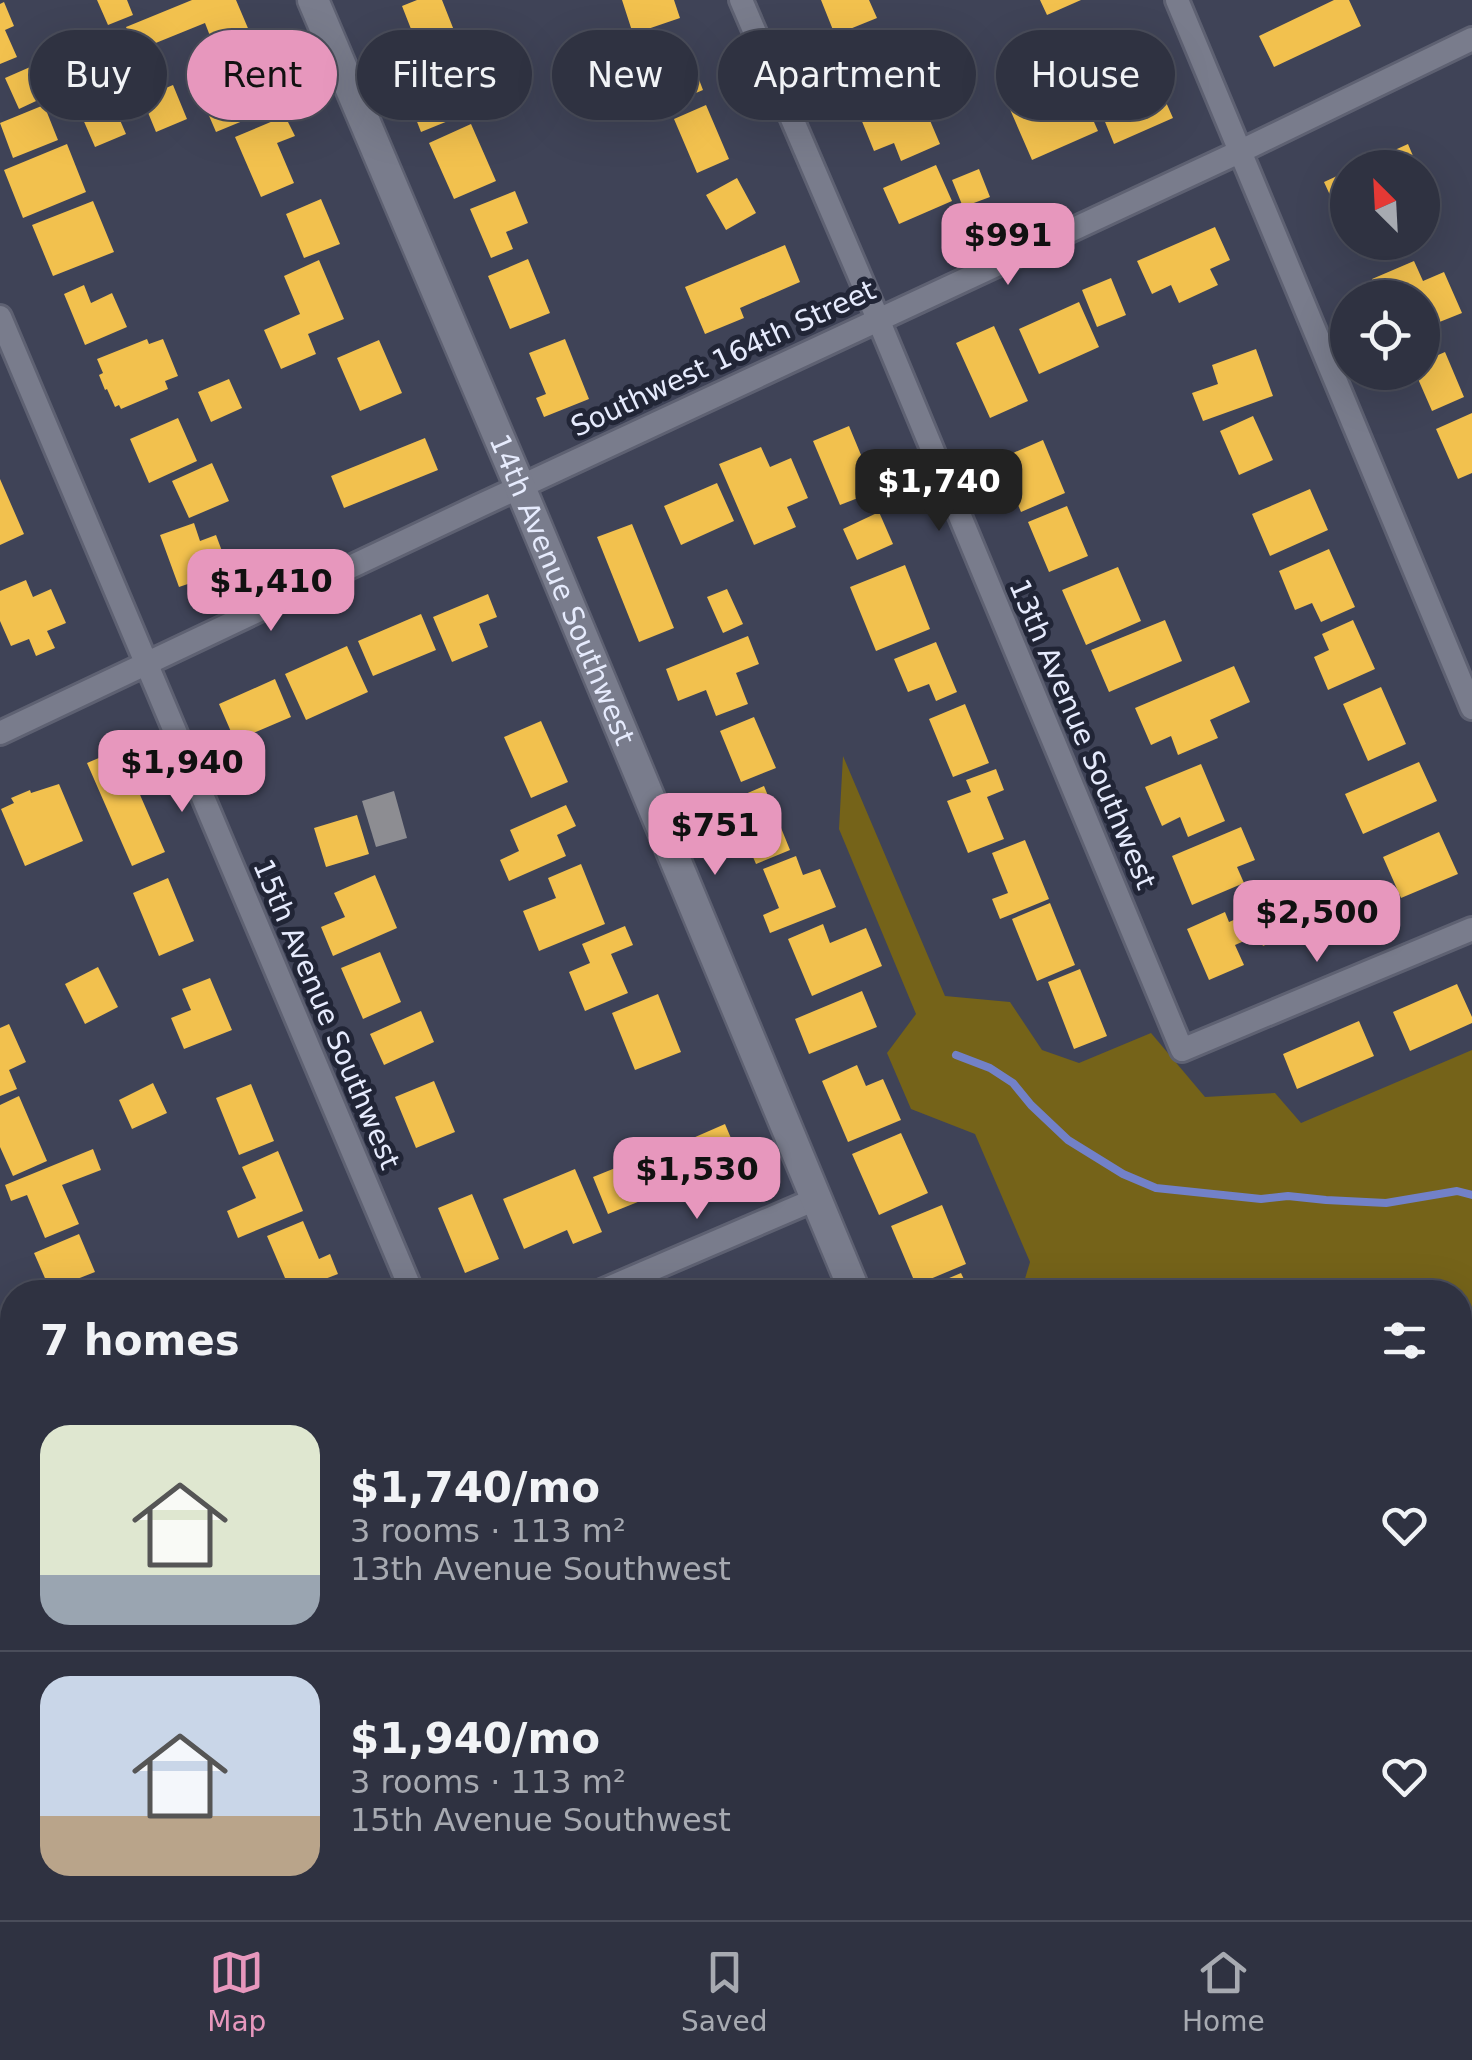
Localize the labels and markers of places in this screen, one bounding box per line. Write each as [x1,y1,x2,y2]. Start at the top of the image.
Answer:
pin: $991 [949,203,1067,288]
pin: $1,740 [858,449,1020,534]
pin: $1,410 [190,549,352,634]
pin: $1,940 [101,730,263,815]
pin: $751 [656,793,774,878]
pin: $2,500 [1236,880,1398,965]
pin: $1,530 [616,1137,778,1222]

